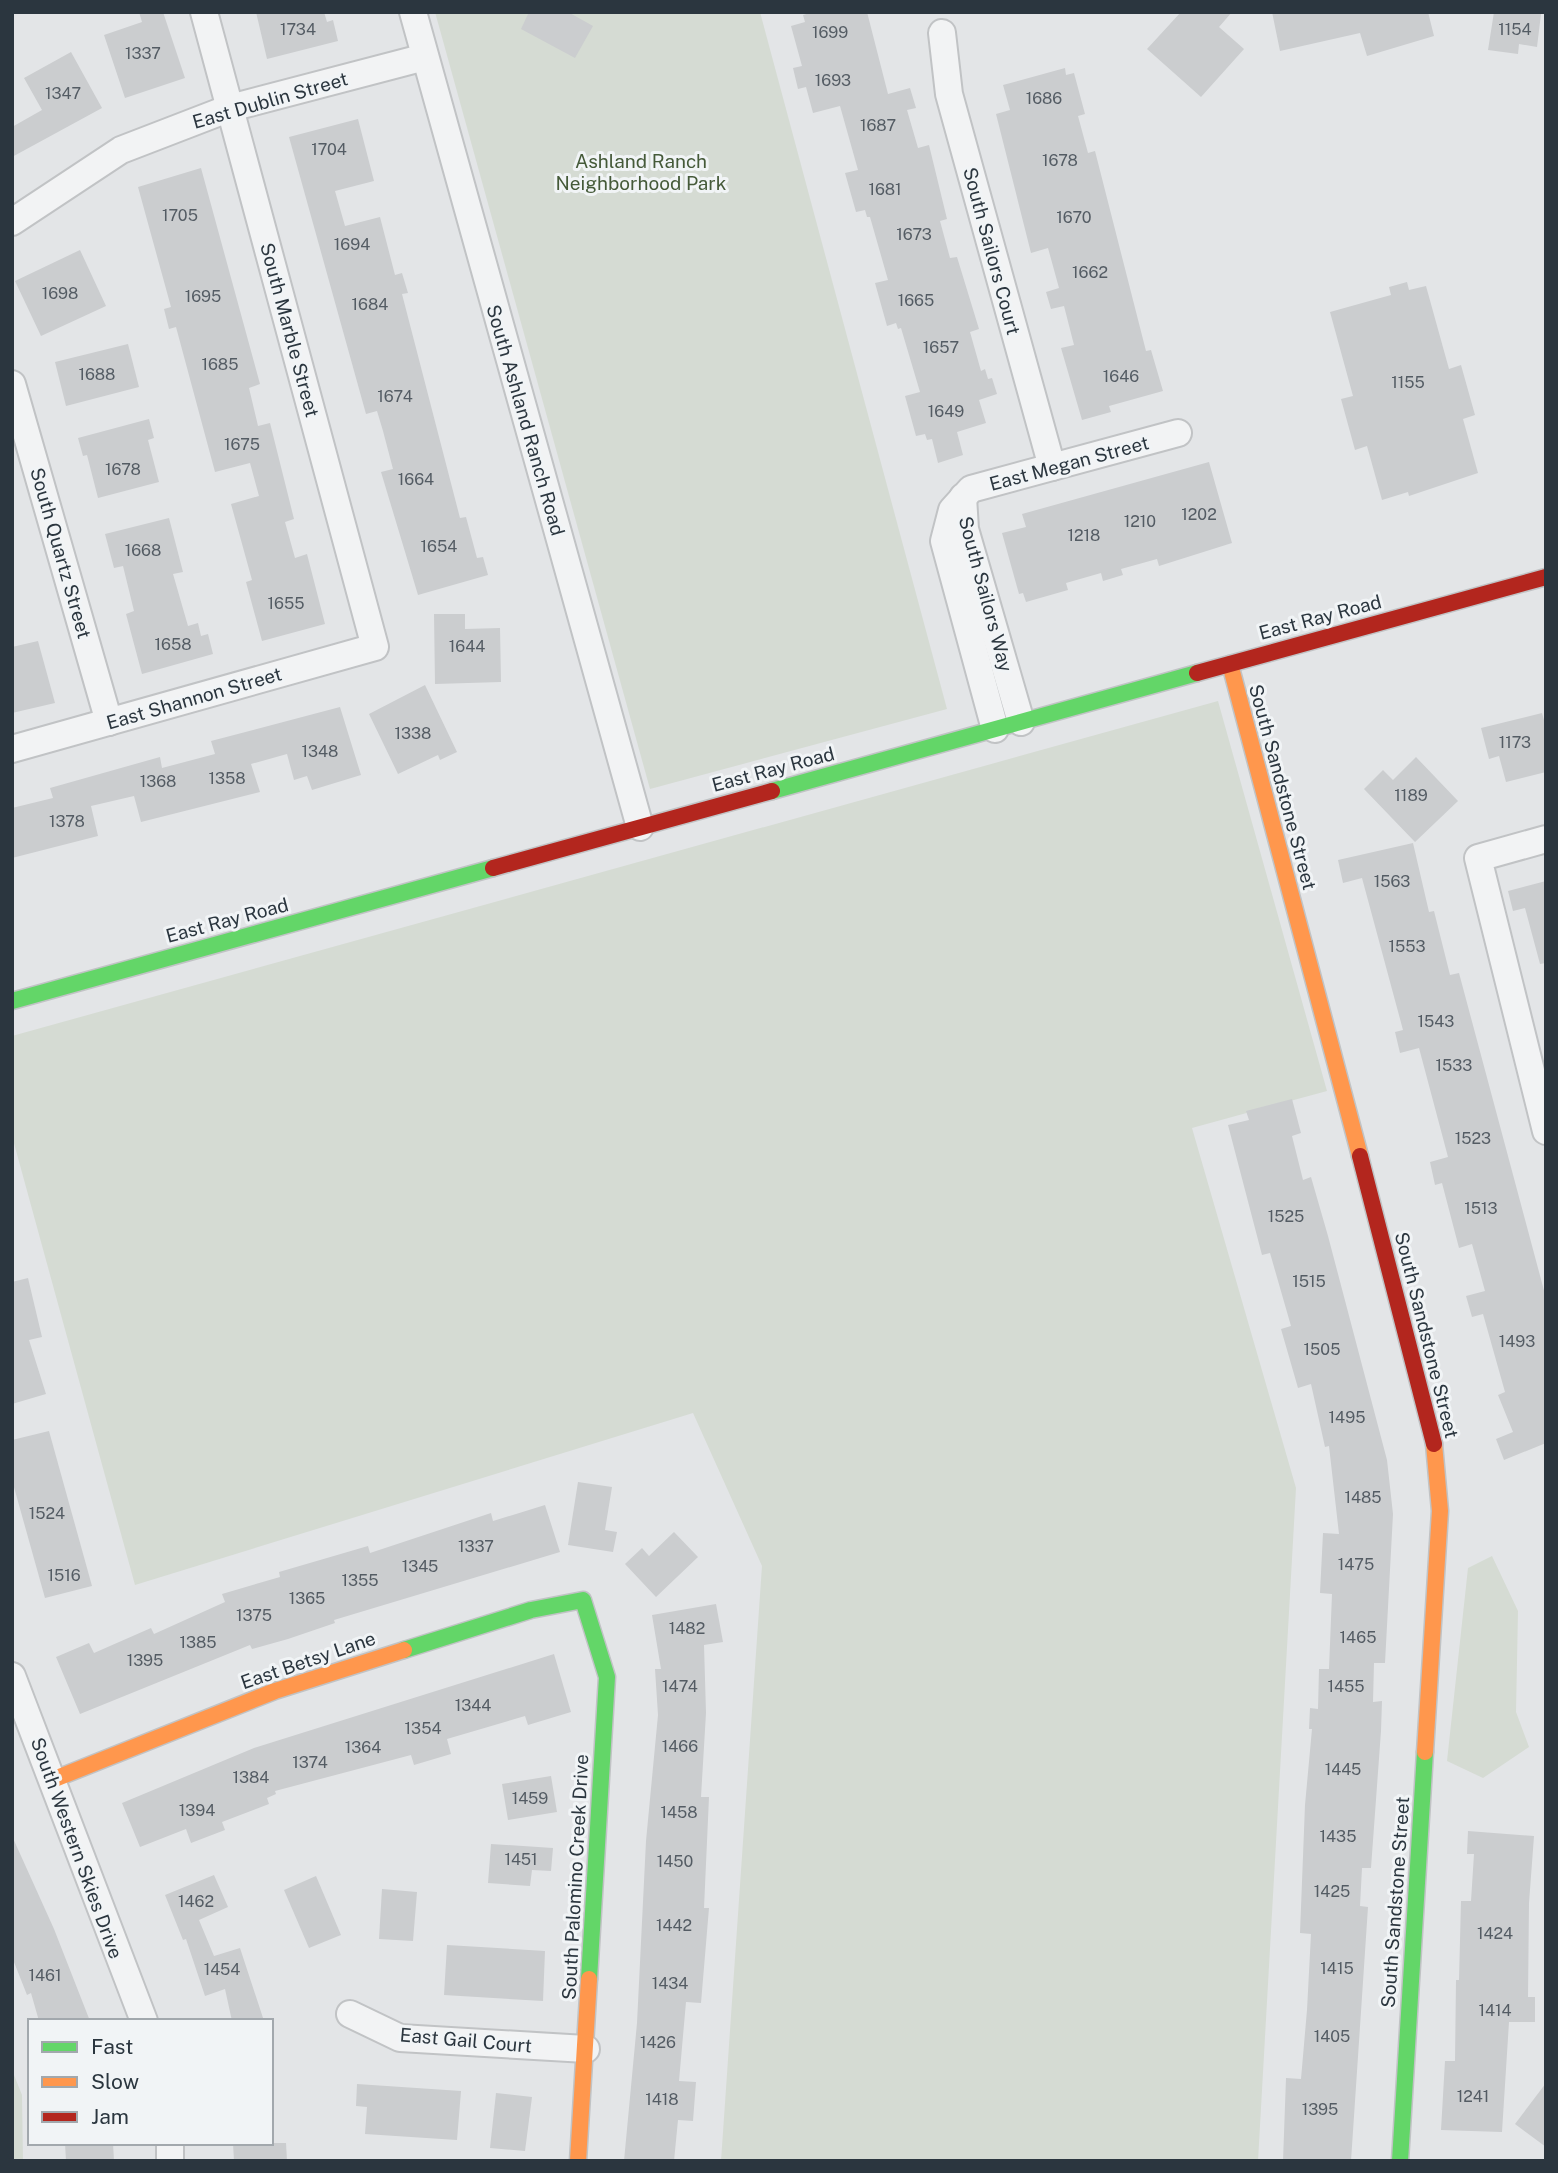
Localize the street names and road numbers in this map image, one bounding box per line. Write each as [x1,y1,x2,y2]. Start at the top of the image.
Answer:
street label: East Dublin Street [190,67,350,133]
street label: South Sailors Court [959,165,1025,337]
street label: South Marble Street [256,240,324,420]
street label: South Ashland Ranch Road [482,302,570,538]
street label: East Megan Street [987,431,1151,495]
street label: South Quartz Street [26,465,96,641]
street label: South Sailors Way [955,514,1017,674]
street label: East Ray Road [1256,590,1384,644]
street label: East Shannon Street [104,662,284,734]
street label: South Sandstone Street [1245,682,1321,892]
street label: East Ray Road [709,742,837,796]
street label: East Ray Road [163,893,291,947]
street label: South Sandstone Street [1391,1230,1463,1440]
street label: East Betsy Lane [238,1627,378,1693]
street label: South Western Skies Drive [27,1734,127,1962]
street label: South Palomino Creek Drive [558,1754,592,2000]
street label: South Sandstone Street [1377,1796,1413,2008]
street label: East Gail Court [399,2023,533,2057]

